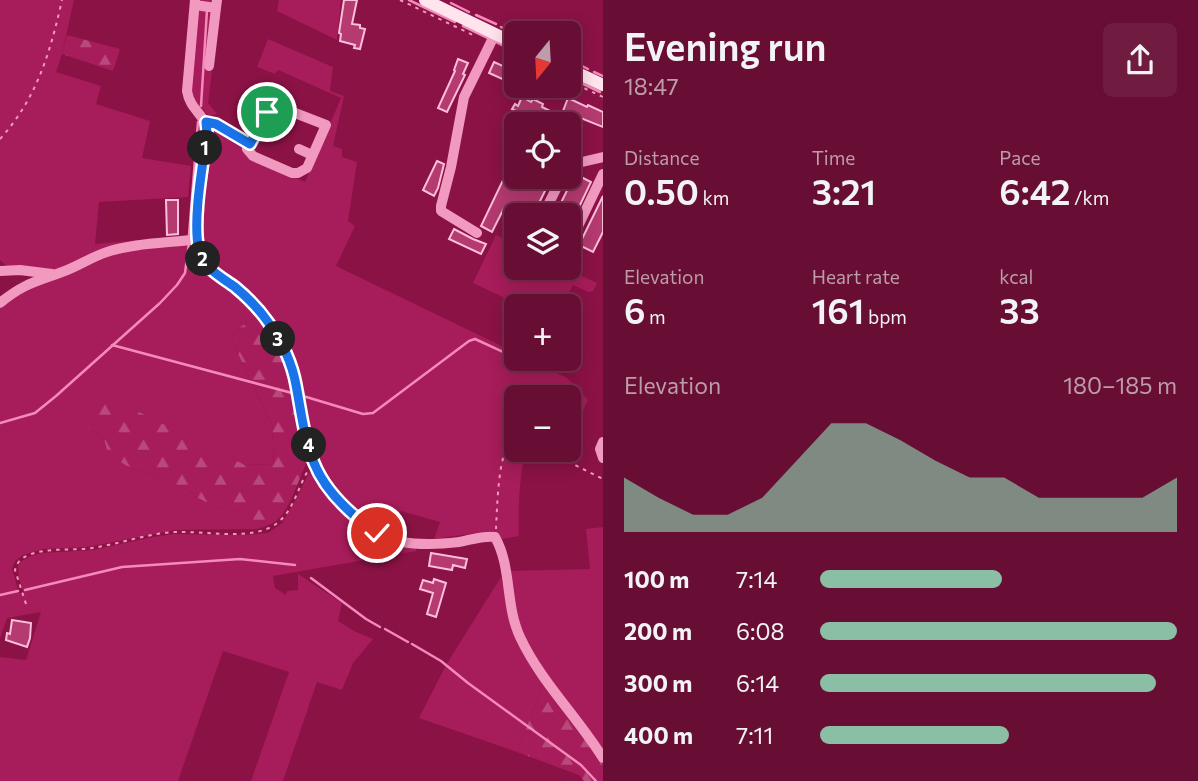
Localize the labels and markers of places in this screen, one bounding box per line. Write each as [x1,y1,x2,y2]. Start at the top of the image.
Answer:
pin [237,82,297,142]
pin: 1 [188,130,222,166]
pin: 2 [186,242,220,276]
pin: 3 [260,322,296,356]
pin: 4 [292,428,326,462]
pin [347,503,407,563]

